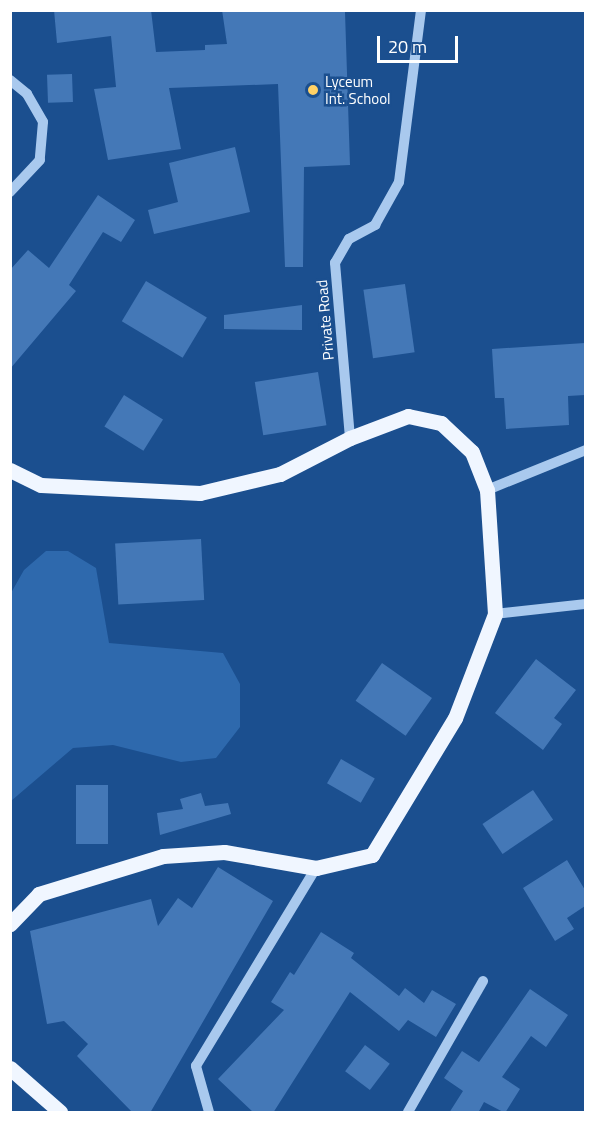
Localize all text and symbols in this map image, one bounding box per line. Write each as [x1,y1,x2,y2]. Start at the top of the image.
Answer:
scale bar [380,24,461,62]
text: 20 m [388,33,427,60]
place label: Lyceum Int. School [325,72,391,107]
marker: Lyceum Int. School [306,83,320,97]
street label: Private Road [313,279,337,361]

